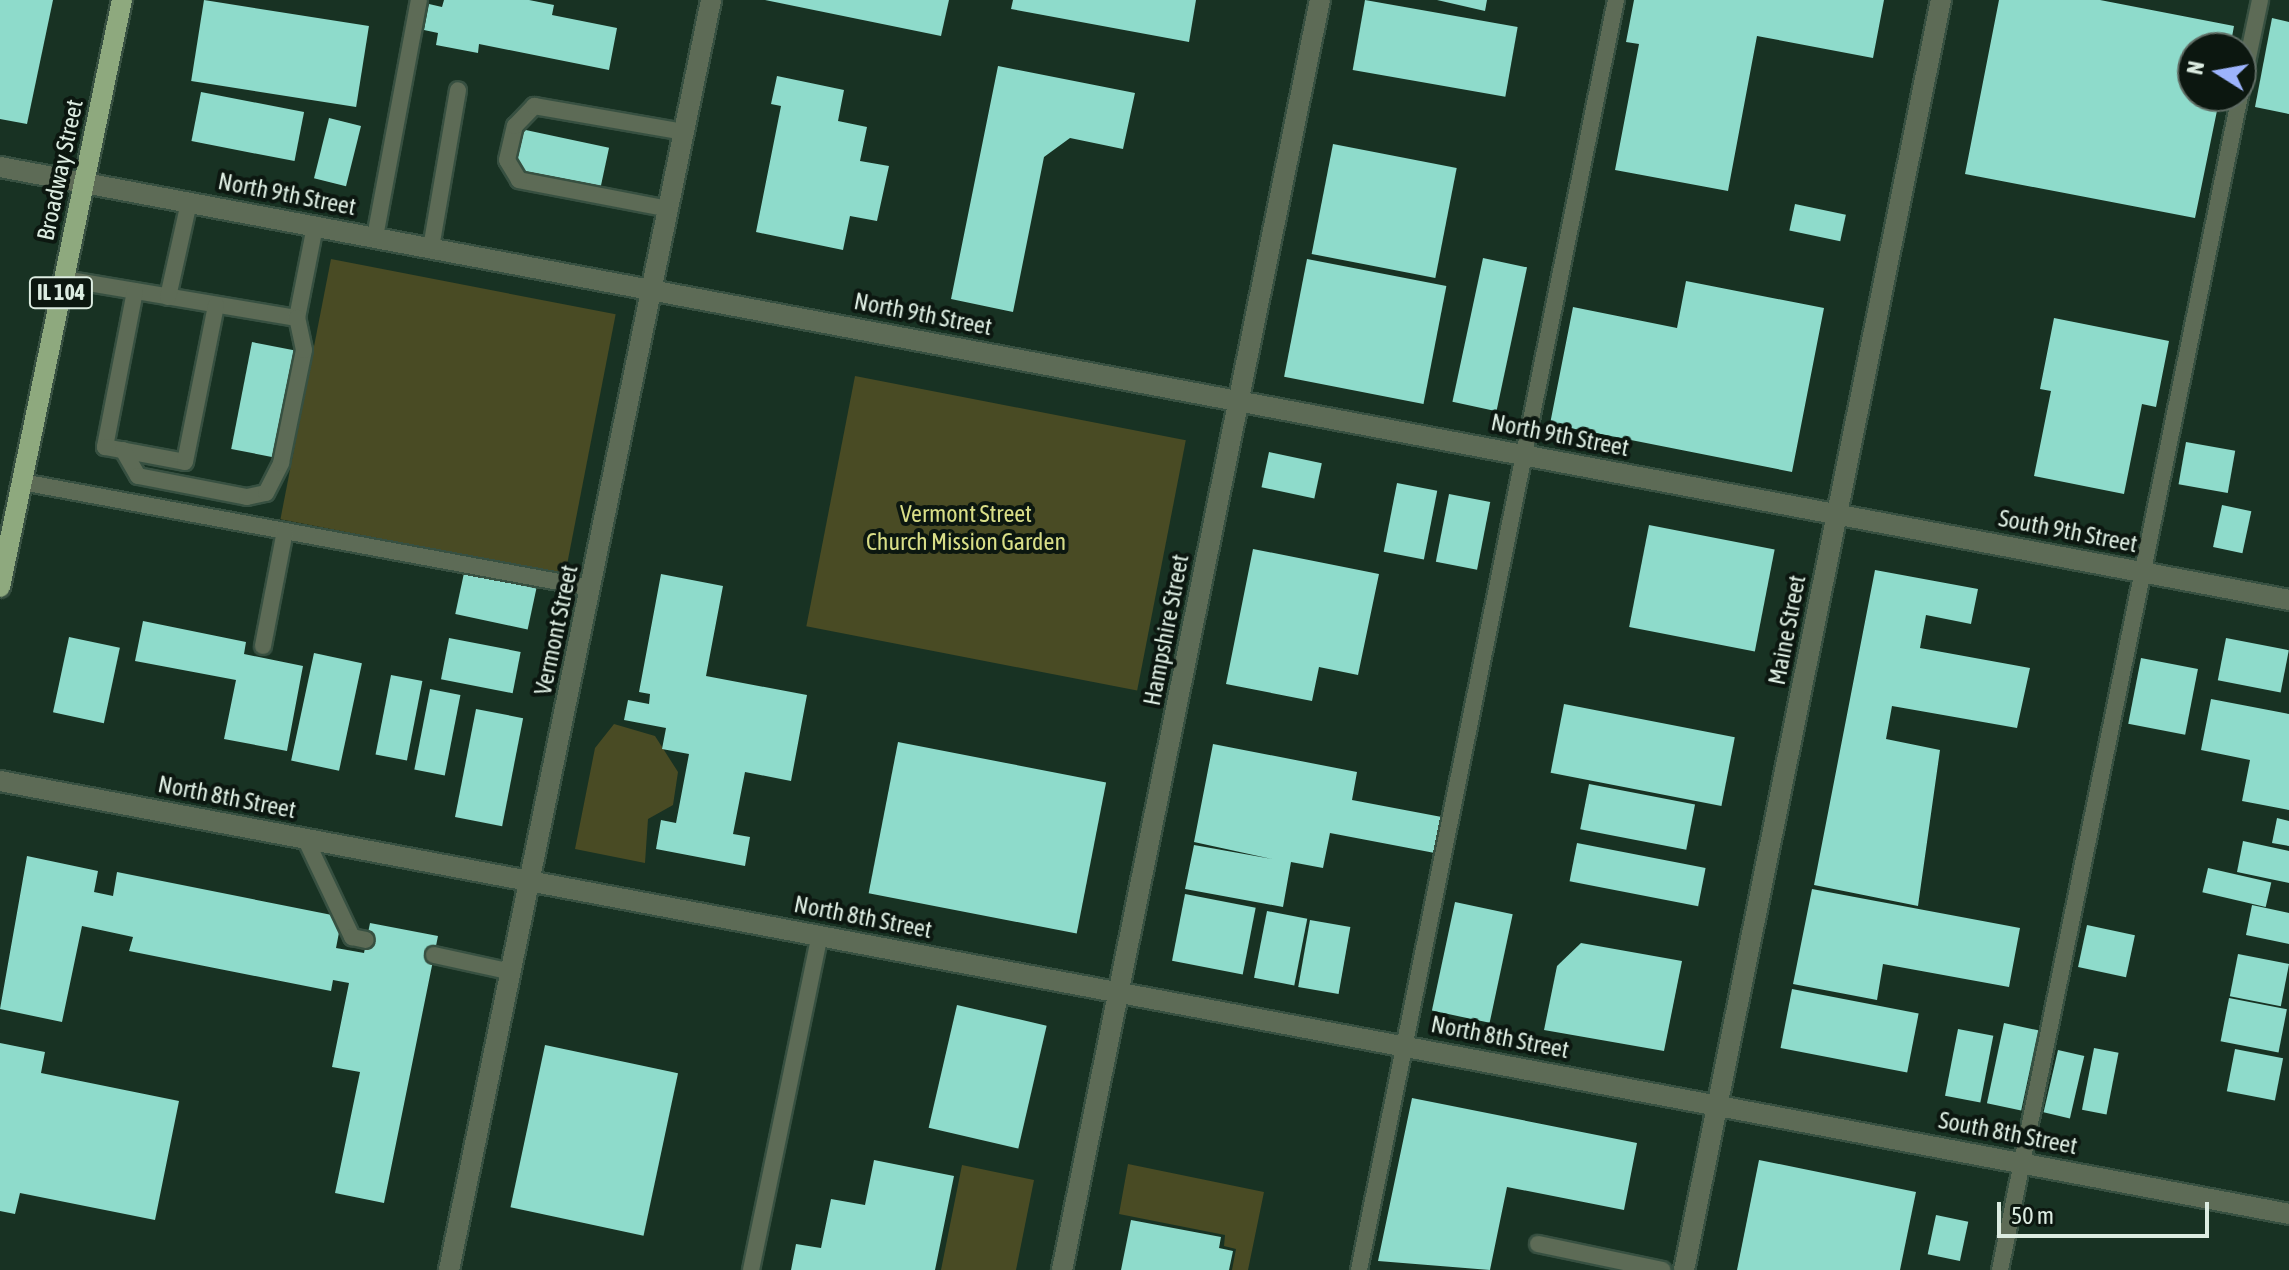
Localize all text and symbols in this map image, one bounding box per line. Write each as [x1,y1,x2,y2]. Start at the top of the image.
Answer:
north arrow [2177,32,2257,112]
text: N [2181,59,2209,77]
street label: Broadway Street [31,97,89,243]
street label: North 9th Street [216,167,358,221]
road number: IL 104 [27,275,95,311]
street label: North 9th Street [852,287,994,341]
street label: North 9th Street [1489,408,1631,462]
park label: Vermont Street Church Mission Garden [866,500,1066,556]
street label: South 9th Street [1996,503,2140,559]
street label: Hampshire Street [1137,552,1195,708]
street label: Vermont Street [528,562,584,698]
street label: Maine Street [1762,573,1812,687]
street label: North 8th Street [156,770,298,824]
street label: North 8th Street [792,890,934,944]
street label: North 8th Street [1429,1010,1571,1064]
street label: South 8th Street [1936,1105,2080,1161]
scale bar [2001,1186,2213,1236]
text: 50 m [2011,1202,2054,1229]

